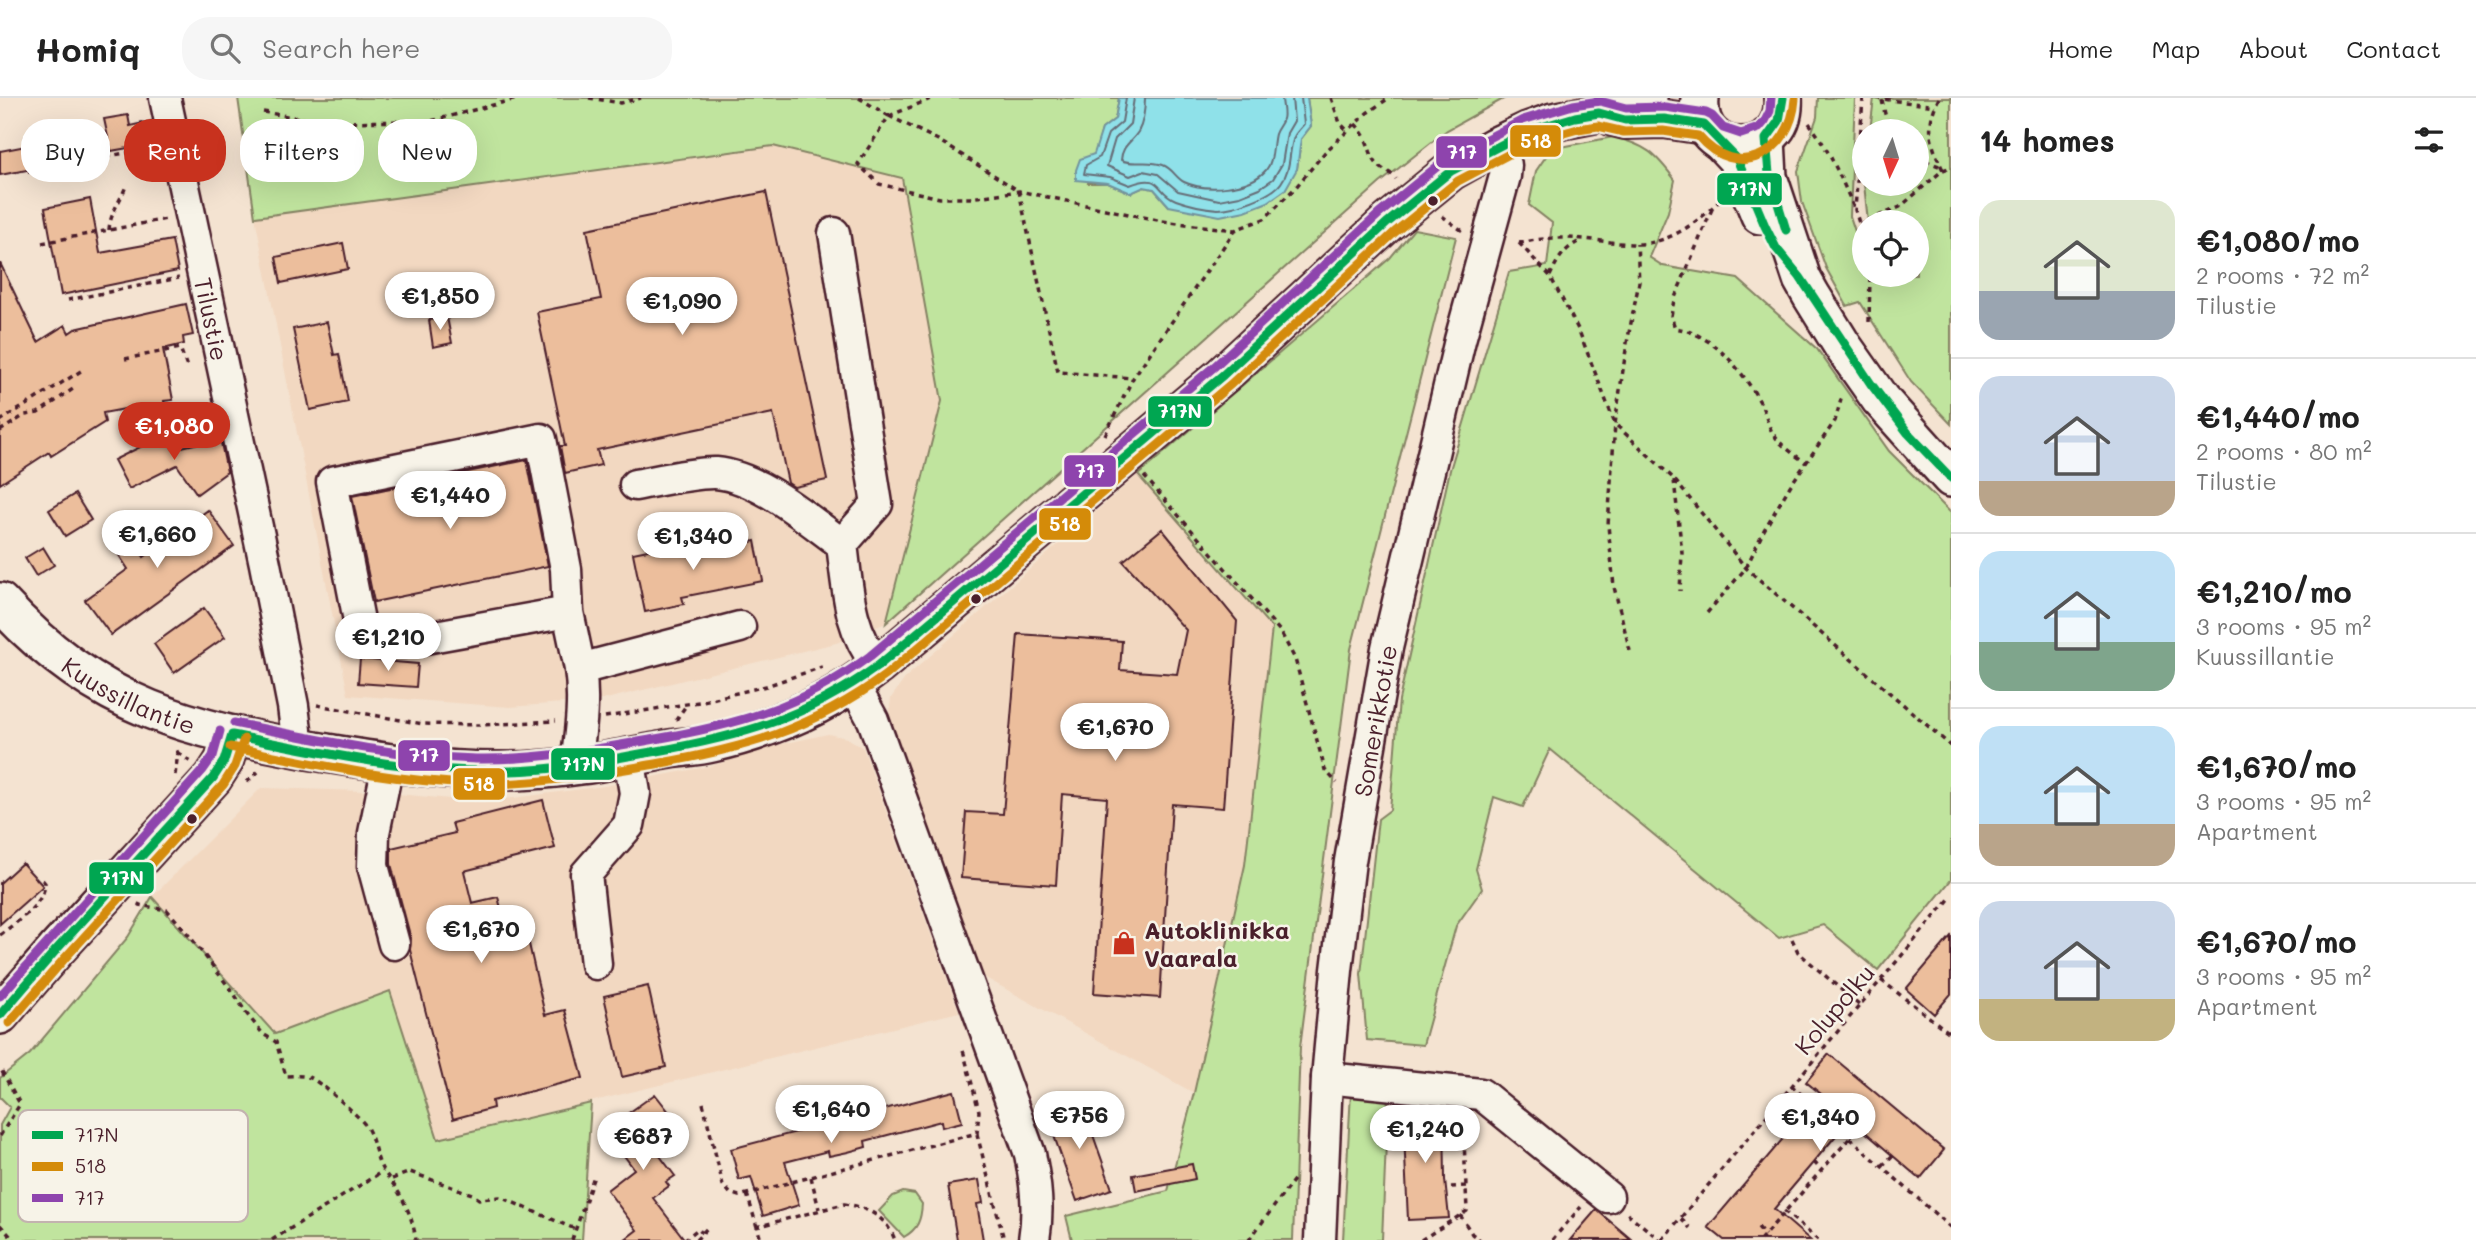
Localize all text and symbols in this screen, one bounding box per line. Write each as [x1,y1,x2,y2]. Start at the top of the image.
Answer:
search box [182,17,672,80]
text: Homiq [35,27,140,70]
icon: search [206,29,244,67]
text: Search here [262,31,420,65]
text: Home [2048,33,2113,64]
text: Map [2151,33,2200,64]
text: About [2238,33,2308,64]
text: Contact [2346,33,2441,64]
chip: Buy [21,119,110,182]
chip: Rent [124,119,226,182]
chip: Filters [240,119,364,182]
chip: New [378,119,477,182]
north arrow [1852,119,1928,196]
map controls [1852,119,1929,287]
text: 14 homes [1979,120,2115,160]
icon: filters [2410,121,2448,159]
line badge: 518 [1509,124,1562,158]
text: 518 [1520,128,1552,153]
line badge: 717 [1435,135,1488,169]
text: 717 [1447,139,1477,164]
line badge: 717N [1716,172,1783,206]
text: 717N [1728,176,1772,201]
unlabelled marker [1426,194,1440,208]
button: locate [1852,210,1929,287]
text: €1,080/mo [2196,220,2360,260]
icon: home [2035,228,2119,312]
text: 2 rooms · 72 m² [2196,260,2369,290]
pin: €1,850 [383,272,497,332]
street label: Tilustie [188,274,236,363]
pin: €1,090 [625,278,739,337]
text: €1,850 [401,280,479,310]
text: €1,090 [642,285,722,315]
text: Tilustie [2196,290,2277,320]
line badge: 717N [1147,395,1213,428]
text: €1,440/mo [2196,396,2360,436]
text: 717N [1158,398,1202,423]
pin: €1,080 [117,402,231,462]
icon: home [2035,404,2119,488]
text: €1,080 [134,410,214,440]
text: 2 rooms · 80 m² [2196,436,2372,466]
line badge: 717 [1063,454,1117,488]
text: 717 [1075,458,1105,483]
text: Tilustie [2196,466,2277,496]
pin: €1,440 [393,472,507,531]
text: €1,440 [410,479,490,509]
line badge: 518 [1038,507,1092,541]
pin: €1,660 [100,510,214,570]
text: 518 [1049,511,1081,536]
pin: €1,340 [636,512,750,572]
text: €1,660 [118,518,196,548]
text: €1,340 [653,520,733,550]
text: €1,210/mo [2196,571,2352,611]
icon: home [2035,579,2119,663]
unlabelled marker [969,592,983,606]
text: 3 rooms · 95 m² [2196,611,2371,641]
pin: €1,210 [331,614,445,673]
text: €1,210 [351,621,425,651]
text: Kuussillantie [2196,641,2335,671]
street label: Somerikkotie [1346,642,1403,799]
street label: Kuussillantie [56,649,199,740]
pin: €1,670 [1058,704,1172,763]
text: €1,670 [1076,711,1154,741]
line badge: 717 [397,739,451,772]
text: 717 [409,742,439,767]
text: €1,670/mo [2196,746,2357,786]
line badge: 717N [550,747,616,781]
text: 717N [561,751,605,776]
icon: home [2035,754,2119,838]
line badge: 518 [452,767,506,801]
text: 518 [463,771,495,796]
text: 3 rooms · 95 m² [2196,786,2371,816]
unlabelled marker [185,812,199,826]
text: Apartment [2196,816,2318,846]
line badge: 717N [88,861,155,895]
text: 717N [100,865,144,890]
pin: €1,670 [424,906,538,965]
text: €1,670 [442,913,520,943]
place label: Autoklinikka Vaarala [1144,914,1290,973]
text: €1,670/mo [2196,921,2357,961]
shop icon: Autoklinikka Vaarala [1110,929,1138,957]
icon: home [2035,929,2119,1013]
street label: Kolupolku [1787,957,1881,1061]
text: 3 rooms · 95 m² [2196,961,2371,991]
text: Apartment [2196,991,2318,1021]
pin: €1,640 [774,1086,888,1145]
pin: €756 [1038,1091,1120,1151]
text: €1,640 [791,1093,871,1123]
pin: €1,340 [1763,1094,1877,1153]
text: €756 [1050,1099,1108,1129]
text: €1,340 [1780,1101,1860,1131]
pin: €1,240 [1368,1105,1482,1165]
legend [18,1110,248,1222]
pin: €687 [602,1112,684,1172]
text: €1,240 [1386,1113,1464,1143]
text: €687 [613,1120,673,1150]
text: 717N [75,1122,119,1147]
text: 518 [75,1153,106,1178]
text: 717 [75,1185,105,1210]

